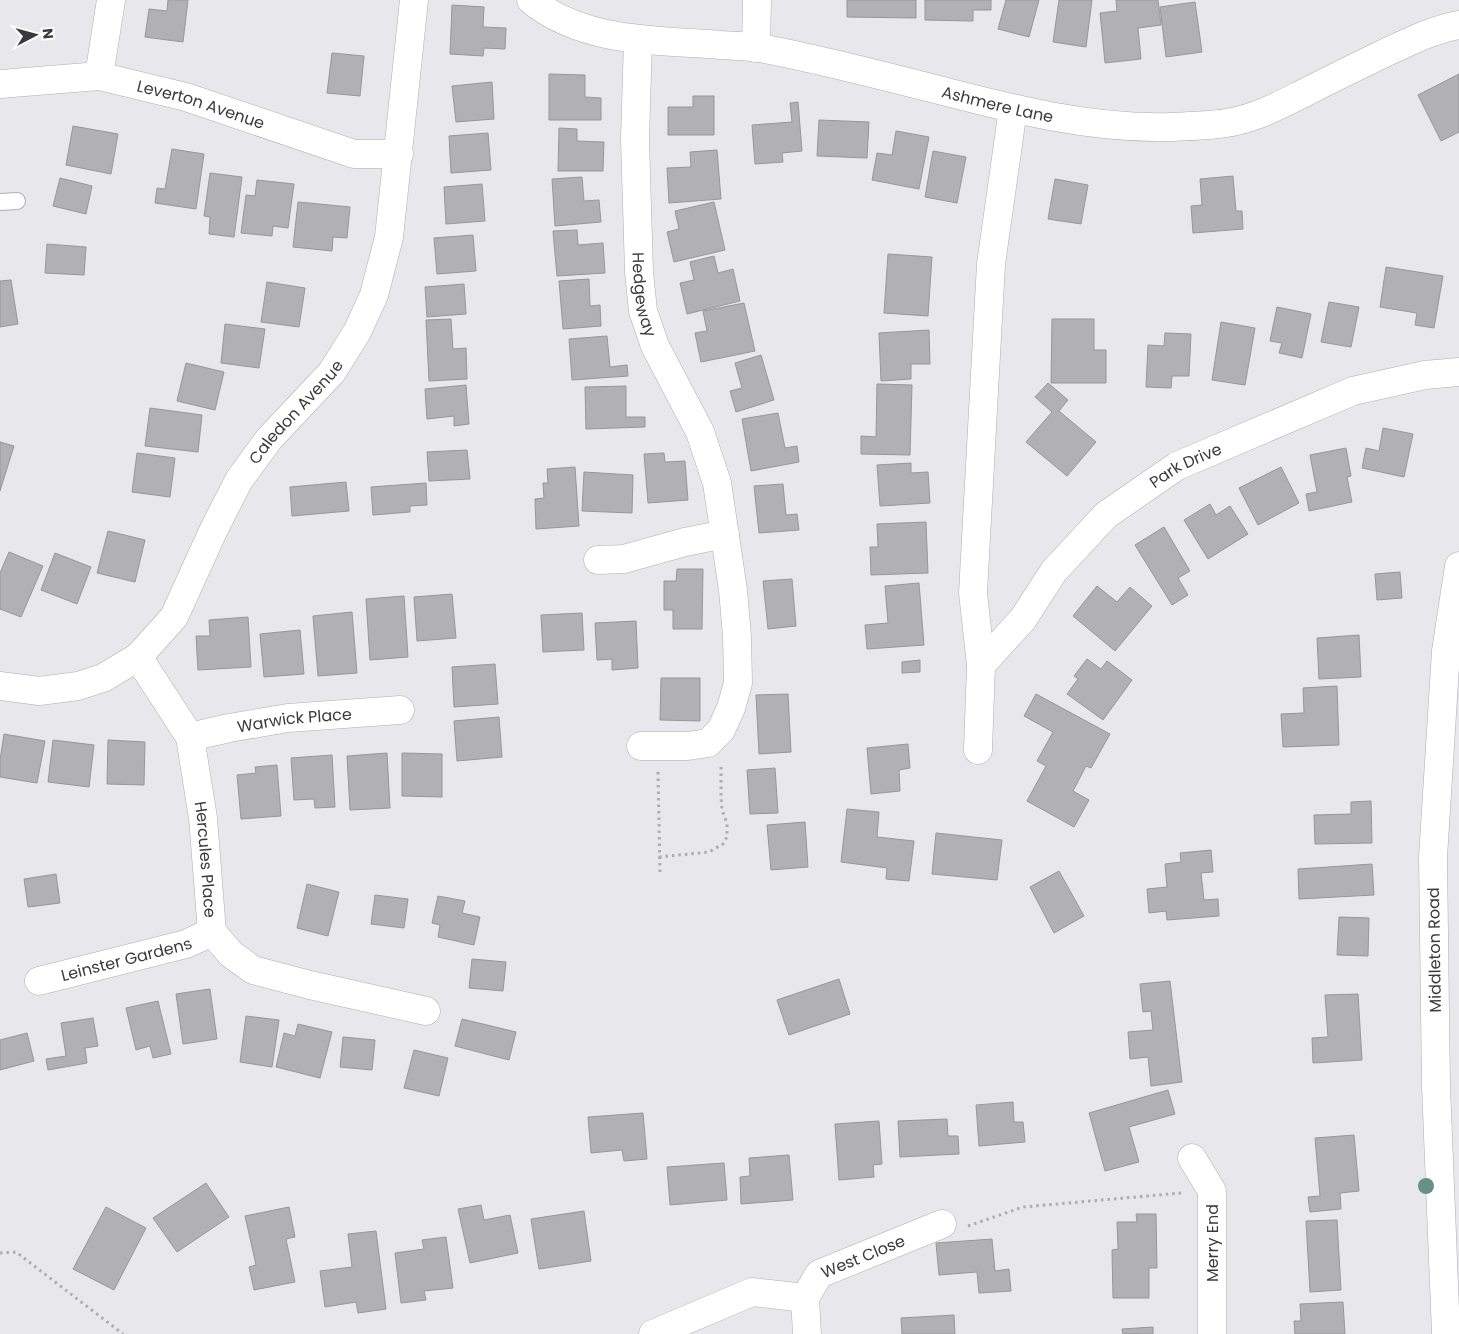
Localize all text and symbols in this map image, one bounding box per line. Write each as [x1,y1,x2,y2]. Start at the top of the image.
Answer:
north arrow [10,10,60,60]
text: N [37,27,58,40]
street label: Leverton Avenue [135,75,268,135]
street label: Ashmere Lane [939,80,1055,128]
street label: Hedgeway [626,252,662,340]
street label: Caledon Avenue [243,356,349,469]
street label: Park Drive [1145,437,1225,494]
street label: Warwick Place [235,702,353,738]
street label: Hercules Place [188,799,222,919]
street label: Middleton Road [1422,887,1447,1013]
street label: Leinster Gardens [59,932,196,987]
street label: Merry End [1201,1204,1224,1282]
street label: West Close [818,1229,909,1284]

